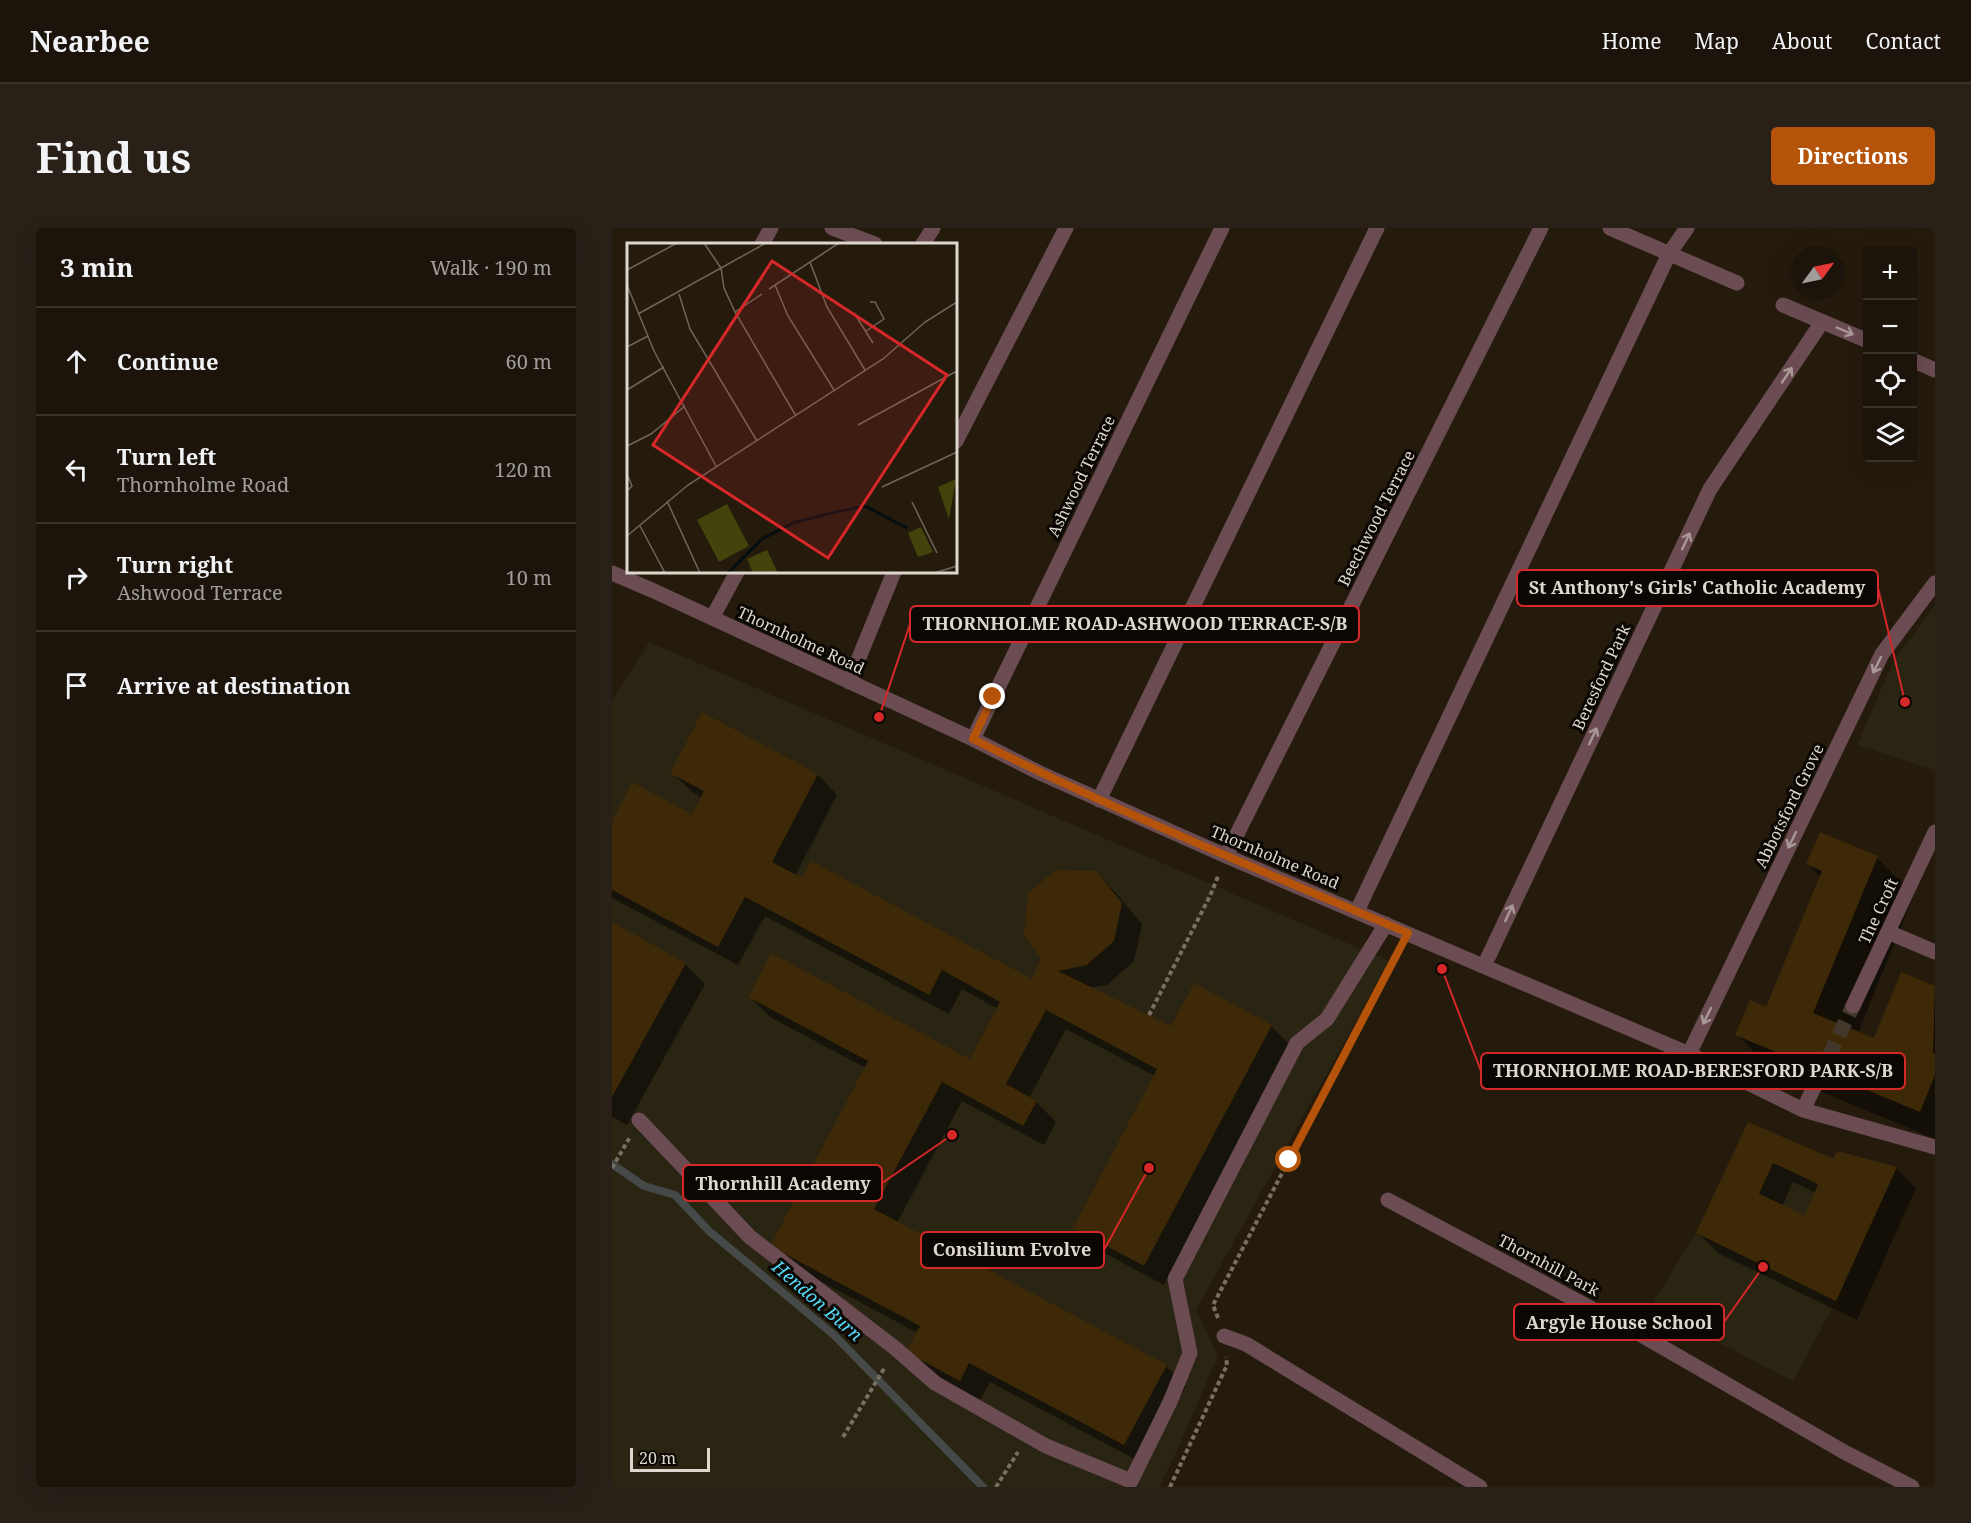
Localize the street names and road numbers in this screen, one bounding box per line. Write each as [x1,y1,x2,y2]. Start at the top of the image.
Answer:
street label: Ashwood Terrace [1042,412,1120,540]
street label: Beechwood Terrace [1332,446,1420,590]
street label: Thornholme Road [734,601,868,679]
street label: Beresford Park [1567,620,1635,734]
street label: Abbotsford Grove [1749,740,1829,872]
street label: Thornholme Road [1207,820,1343,894]
street label: The Croft [1853,874,1903,948]
street label: Thornhill Park [1494,1229,1604,1301]

